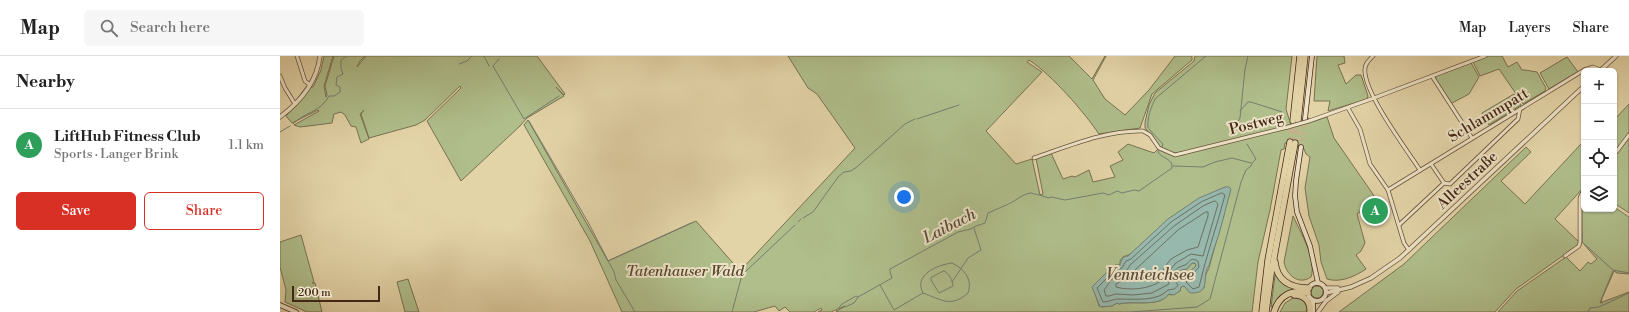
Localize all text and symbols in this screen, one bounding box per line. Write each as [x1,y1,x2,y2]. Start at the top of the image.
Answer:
search box [84,10,364,46]
text: Map [20,16,60,40]
icon: search [98,17,120,39]
text: Search here [130,18,210,37]
text: Map [1459,19,1486,37]
text: Layers [1508,19,1551,37]
text: Share [1573,19,1609,37]
map controls [1581,68,1617,212]
button: + [1581,68,1617,104]
text: Nearby [16,71,75,93]
street label: Schlammpatt [1445,84,1532,147]
button: − [1581,104,1617,140]
street label: Postweg [1227,108,1285,139]
text: LiftHub Fitness Club [54,127,201,146]
text: A [24,137,34,153]
text: 1.1 km [229,137,264,153]
button: locate [1581,140,1617,176]
text: Sports · Langer Brink [54,146,178,162]
street label: Alleestraße [1432,147,1502,214]
button: layers [1581,176,1617,212]
your location [894,187,914,207]
button: Save [16,192,136,230]
button: Share [144,192,264,230]
pin: A [1362,196,1388,226]
water label: Laibach [919,204,979,248]
park label: Tatenhauser Wald [626,262,744,281]
water label: Vennteichsee [1106,265,1195,285]
scale bar [292,284,380,303]
text: 200 m [298,286,331,300]

